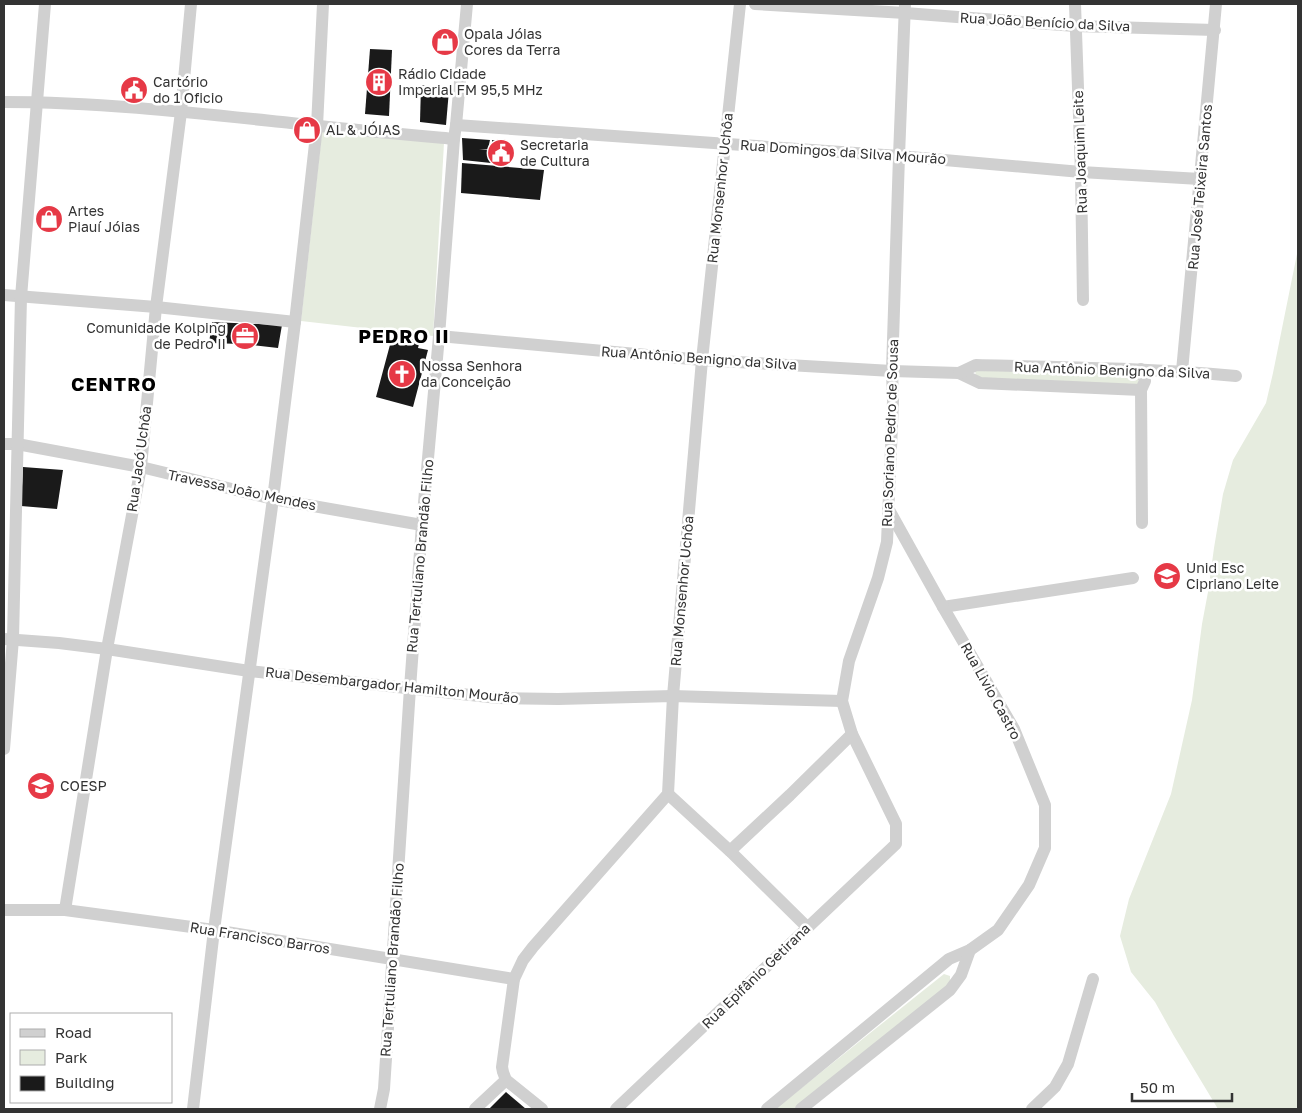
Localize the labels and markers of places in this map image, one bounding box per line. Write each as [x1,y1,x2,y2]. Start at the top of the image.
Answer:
place label: Opala Jóias Cores da Terra [464,25,561,58]
shop icon: Opala Jóias Cores da Terra [430,27,460,57]
place label: Rádio Cidade Imperial FM 95,5 MHz [398,65,543,98]
building icon: Rádio Cidade Imperial FM 95,5 MHz [364,67,394,97]
place label: Cartório do 1 Oficio [153,73,223,106]
public building icon: Cartório do 1 Oficio [119,75,149,105]
shop icon: AL & JÓIAS [292,115,322,145]
place label: AL & JÓIAS [326,121,401,138]
place label: Secretaria de Cultura [520,136,590,169]
public building icon: Secretaria de Cultura [486,138,516,168]
place label: Artes Piauí Jóias [68,202,140,235]
shop icon: Artes Piauí Jóias [34,204,64,234]
place label: Comunidade Kolping de Pedro II [86,319,226,352]
office icon: Comunidade Kolping de Pedro II [230,321,260,351]
place label: Nossa Senhora da Conceição [421,357,522,390]
church icon: Nossa Senhora da Conceição [387,359,417,389]
place label: Unid Esc Cipriano Leite [1186,559,1279,592]
school or university icon: Unid Esc Cipriano Leite [1152,561,1182,591]
school or university icon: COESP [26,771,56,801]
place label: COESP [60,777,107,794]

